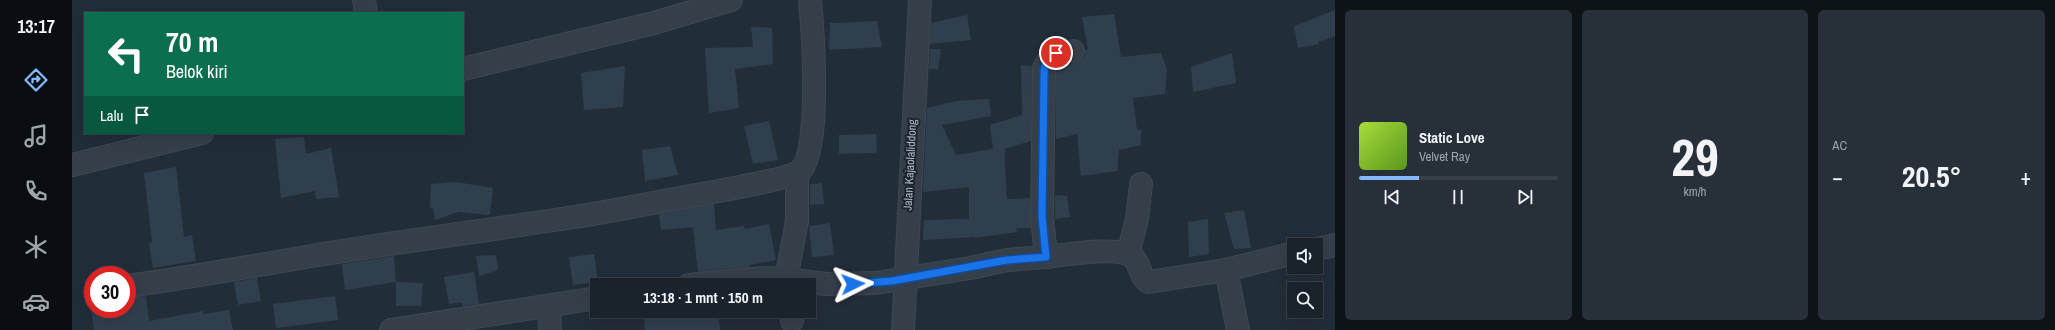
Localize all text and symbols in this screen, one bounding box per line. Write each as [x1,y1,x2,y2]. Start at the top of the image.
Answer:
text: 13:17 [17,14,55,39]
text: 70 m [166,23,218,61]
icon: left [100,28,152,80]
pin [1039,36,1073,70]
icon: arrive [1045,42,1067,64]
text: Belok kiri [166,59,228,84]
icon: directions [22,66,50,94]
icon: arrive [131,104,153,126]
text: Lalu [100,105,123,126]
street label: Jalan Kajaolaliddong [900,118,920,211]
icon: music [22,122,50,150]
text: 29 [1671,122,1719,192]
text: Static Love [1419,127,1485,148]
text: AC [1832,137,1847,154]
text: Velvet Ray [1419,148,1470,165]
text: 20.5° [1902,156,1962,196]
text: − [1832,162,1843,192]
text: + [2020,162,2031,192]
icon: phone [22,177,50,205]
text: km/h [1683,183,1707,200]
icon: previous [1381,186,1403,208]
icon: pause [1447,186,1469,208]
icon: next [1514,186,1536,208]
icon: climate [22,233,50,261]
map controls [1287,238,1323,318]
button: sound [1287,238,1323,274]
position arrow [832,263,874,305]
speed limit sign: 30 [84,266,136,318]
button: search [1287,282,1323,318]
text: 13:18 · 1 mnt · 150 m [643,287,763,308]
icon: car [22,288,50,316]

